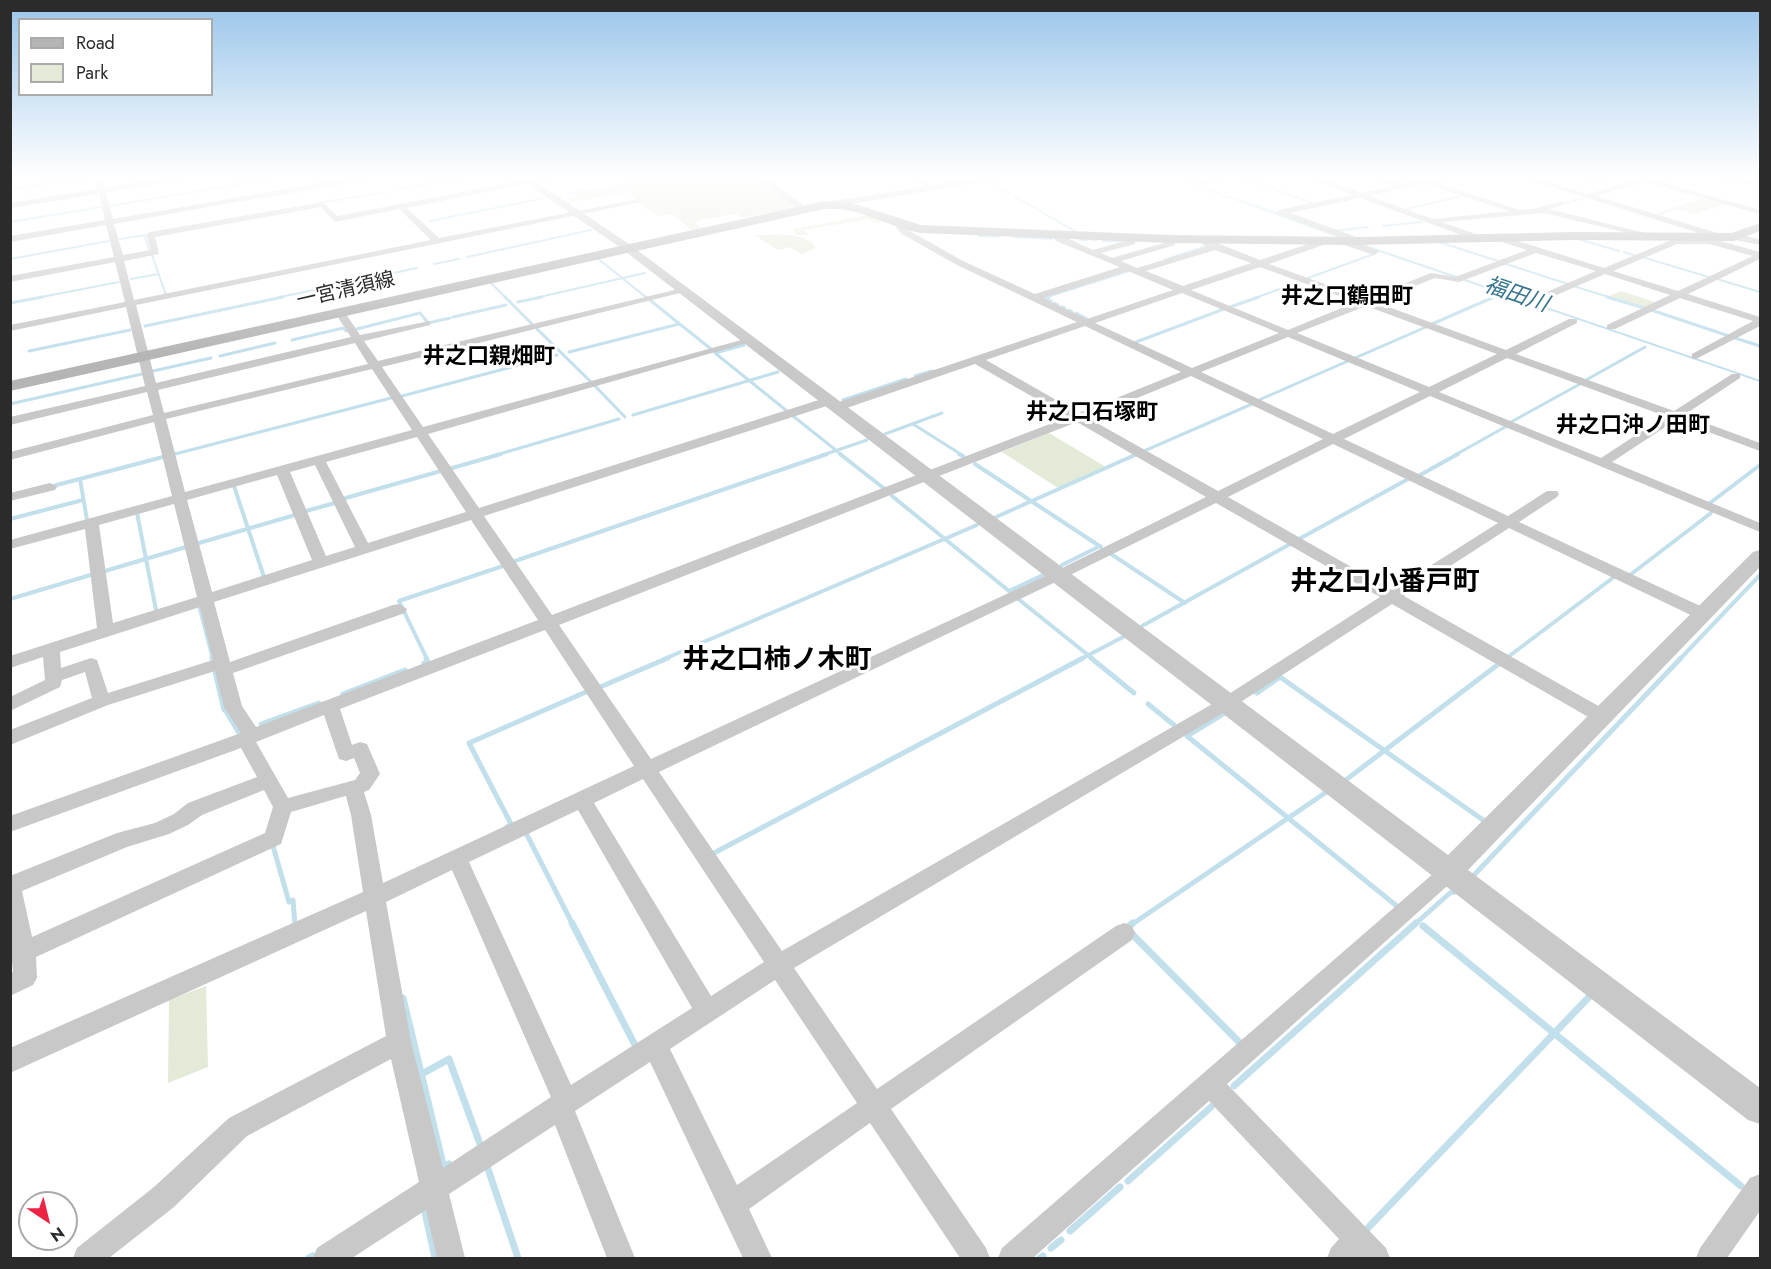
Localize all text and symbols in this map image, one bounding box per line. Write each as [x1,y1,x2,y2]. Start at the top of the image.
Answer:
legend [18,18,213,96]
text: Road [76,30,115,56]
text: Park [76,60,108,86]
street label: 一宮清須線 [295,268,397,314]
water label: 福田川 [1481,273,1551,319]
district label: 井之口鶴田町 [1281,285,1413,311]
district label: 井之口親畑町 [423,345,555,371]
district label: 井之口石塚町 [1026,401,1158,427]
district label: 井之口沖ノ田町 [1556,414,1710,440]
district label: 井之口小番戸町 [1291,567,1479,599]
district label: 井之口柿ノ木町 [683,645,871,677]
north arrow [18,1191,78,1251]
text: N [46,1221,69,1248]

